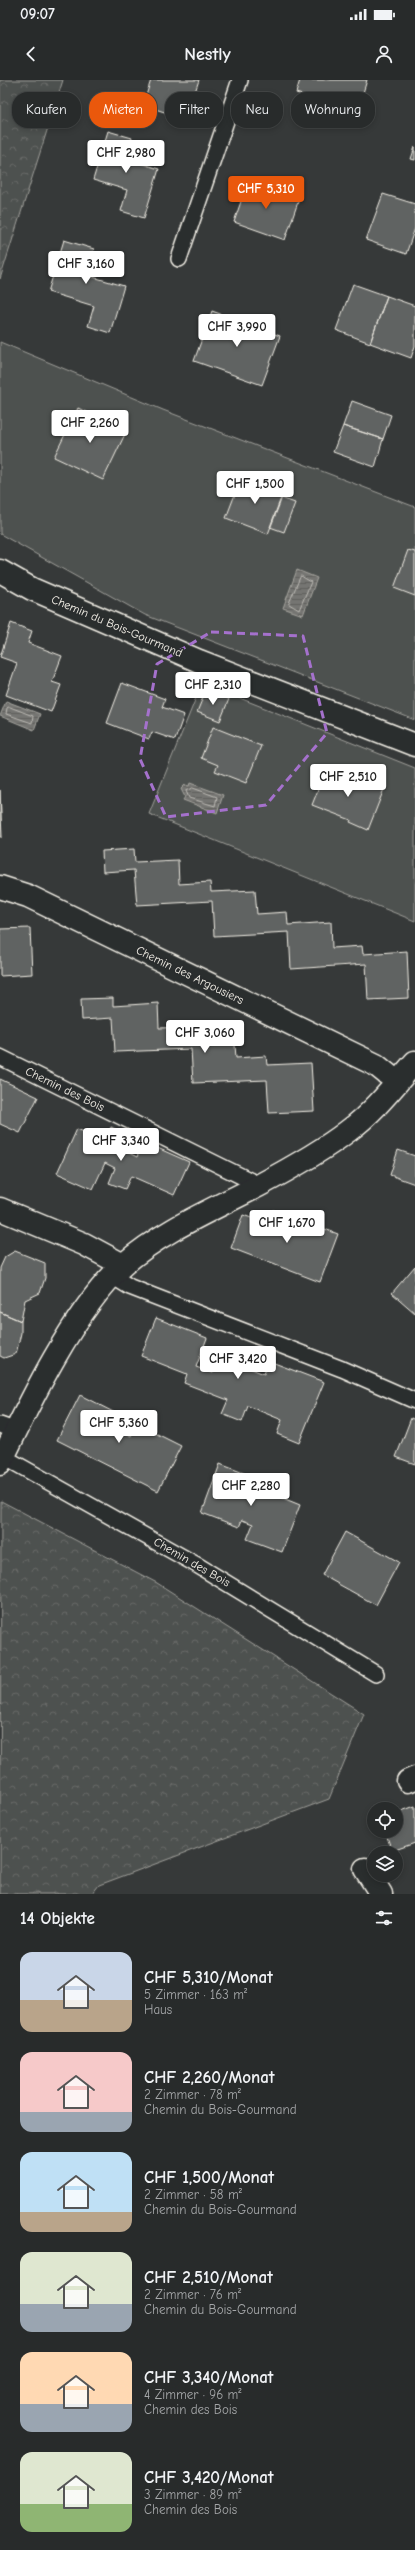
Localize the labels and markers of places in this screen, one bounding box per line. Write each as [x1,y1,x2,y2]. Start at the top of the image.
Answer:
pin: CHF 2,980 [80,140,172,174]
pin: CHF 5,310 [220,176,312,210]
pin: CHF 3,160 [40,251,132,285]
pin: CHF 3,990 [191,314,283,348]
pin: CHF 2,260 [44,410,136,444]
pin: CHF 1,500 [209,471,301,505]
pin: CHF 2,310 [167,672,259,706]
pin: CHF 2,510 [302,764,394,798]
pin: CHF 3,060 [159,1020,251,1054]
pin: CHF 3,340 [75,1128,167,1162]
pin: CHF 1,670 [241,1210,333,1244]
pin: CHF 3,420 [192,1346,284,1380]
pin: CHF 5,360 [73,1410,165,1444]
pin: CHF 2,280 [205,1473,297,1507]

